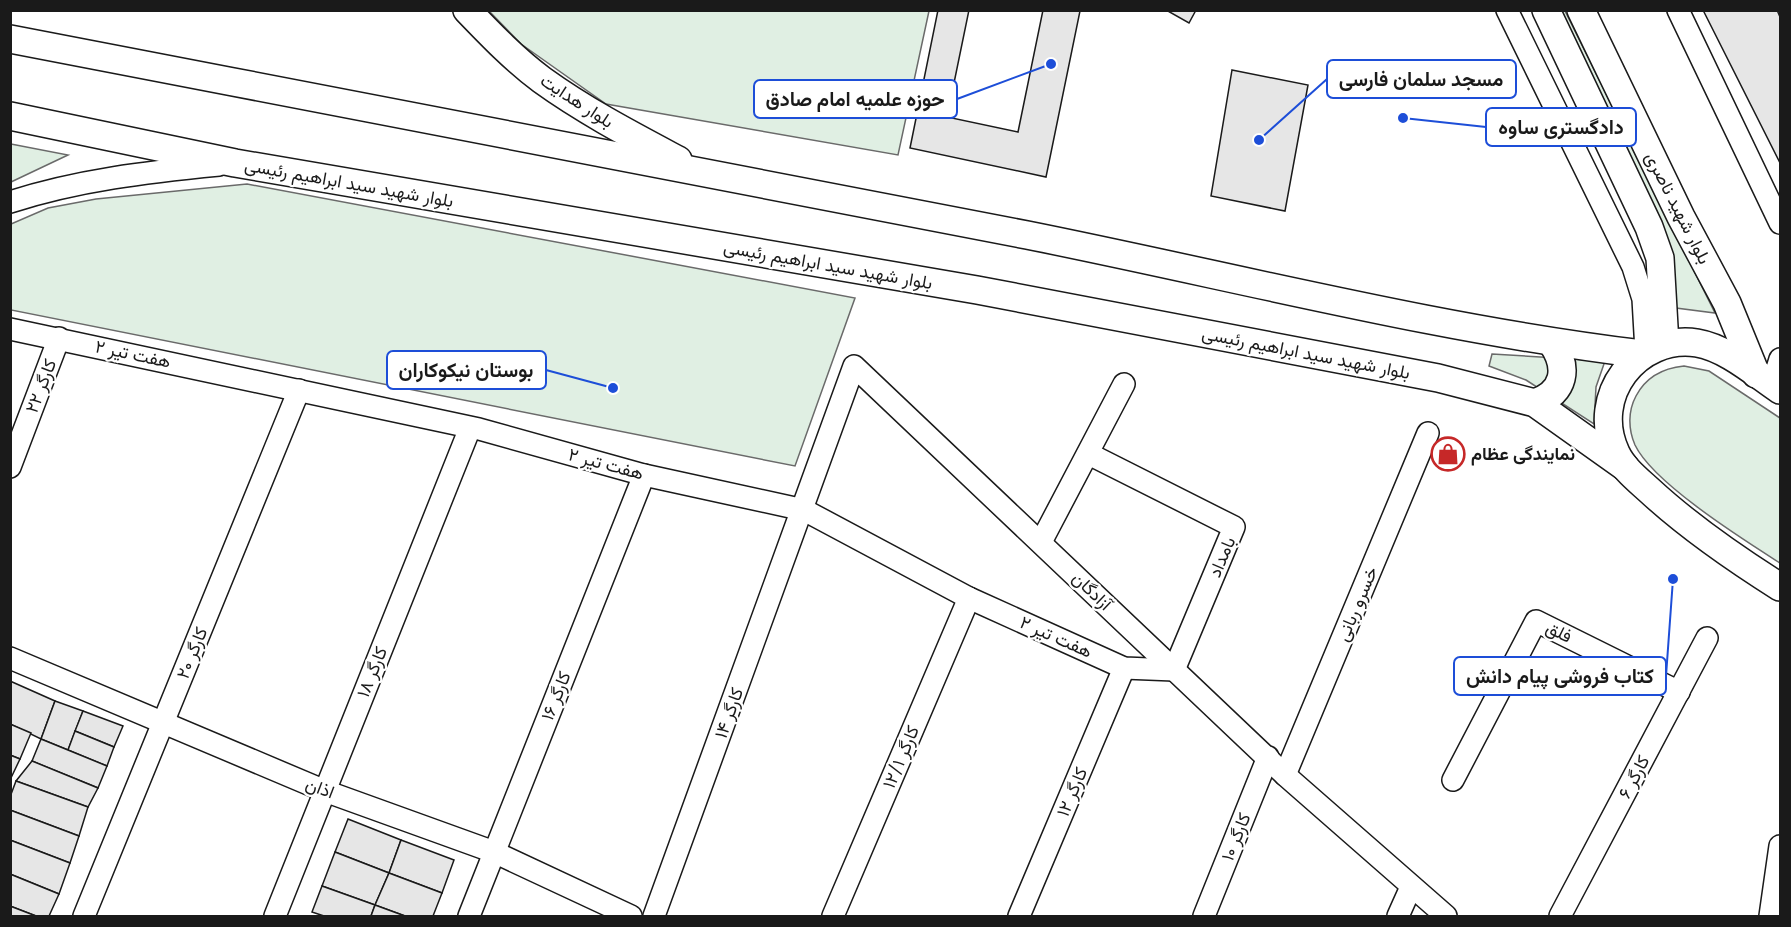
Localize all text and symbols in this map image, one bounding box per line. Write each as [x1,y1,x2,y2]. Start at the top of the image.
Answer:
callout: مسجد سلمان فارسی [1327,60,1516,98]
text: مسجد سلمان فارسی [1339,67,1503,92]
street label: بلوار هدایت [536,69,618,133]
callout: حوزه علمیه امام صادق [754,80,957,118]
text: حوزه علمیه امام صادق [765,87,945,112]
callout: دادگستری ساوه [1486,108,1636,146]
text: دادگستری ساوه [1498,115,1624,140]
street label: بلوار شهید ناصری [1640,148,1716,268]
street label: بلوار شهید سید ابراهیم رئیسی [243,154,455,213]
street label: بلوار شهید سید ابراهیم رئیسی [722,236,934,295]
street label: بلوار شهید سید ابراهیم رئیسی [1200,322,1412,385]
street label: هفت تیر ۲ [93,335,173,373]
callout: بوستان نیکوکاران [387,351,546,389]
street label: کارگر ۲۲ [21,356,61,416]
text: بوستان نیکوکاران [399,358,533,383]
shop icon: نمایندگی عظام [1430,436,1466,472]
street label: هفت تیر ۲ [566,443,646,485]
place label: نمایندگی عظام [1471,443,1575,466]
street label: بامداد [1204,533,1240,581]
street label: خسرو ربانی [1331,563,1383,645]
street label: آزادگان [1068,567,1118,616]
street label: هفت تیر ۲ [1016,611,1096,663]
street label: فلق [1542,616,1576,648]
street label: کارگر ۲۰ [172,624,212,682]
street label: کارگر ۱۸ [352,643,392,701]
callout: کتاب فروشی پیام دانش [1454,657,1666,695]
text: کتاب فروشی پیام دانش [1466,664,1654,690]
street label: کارگر ۱۶ [536,668,576,724]
street label: کارگر ۱۴ [710,685,748,741]
street label: کارگر ۱۲/۱ [878,722,924,792]
street label: کارگر ۶ [1614,752,1654,802]
street label: کارگر ۱۲ [1052,764,1092,820]
street label: اذان [302,773,338,803]
street label: کارگر ۱۰ [1216,810,1256,864]

